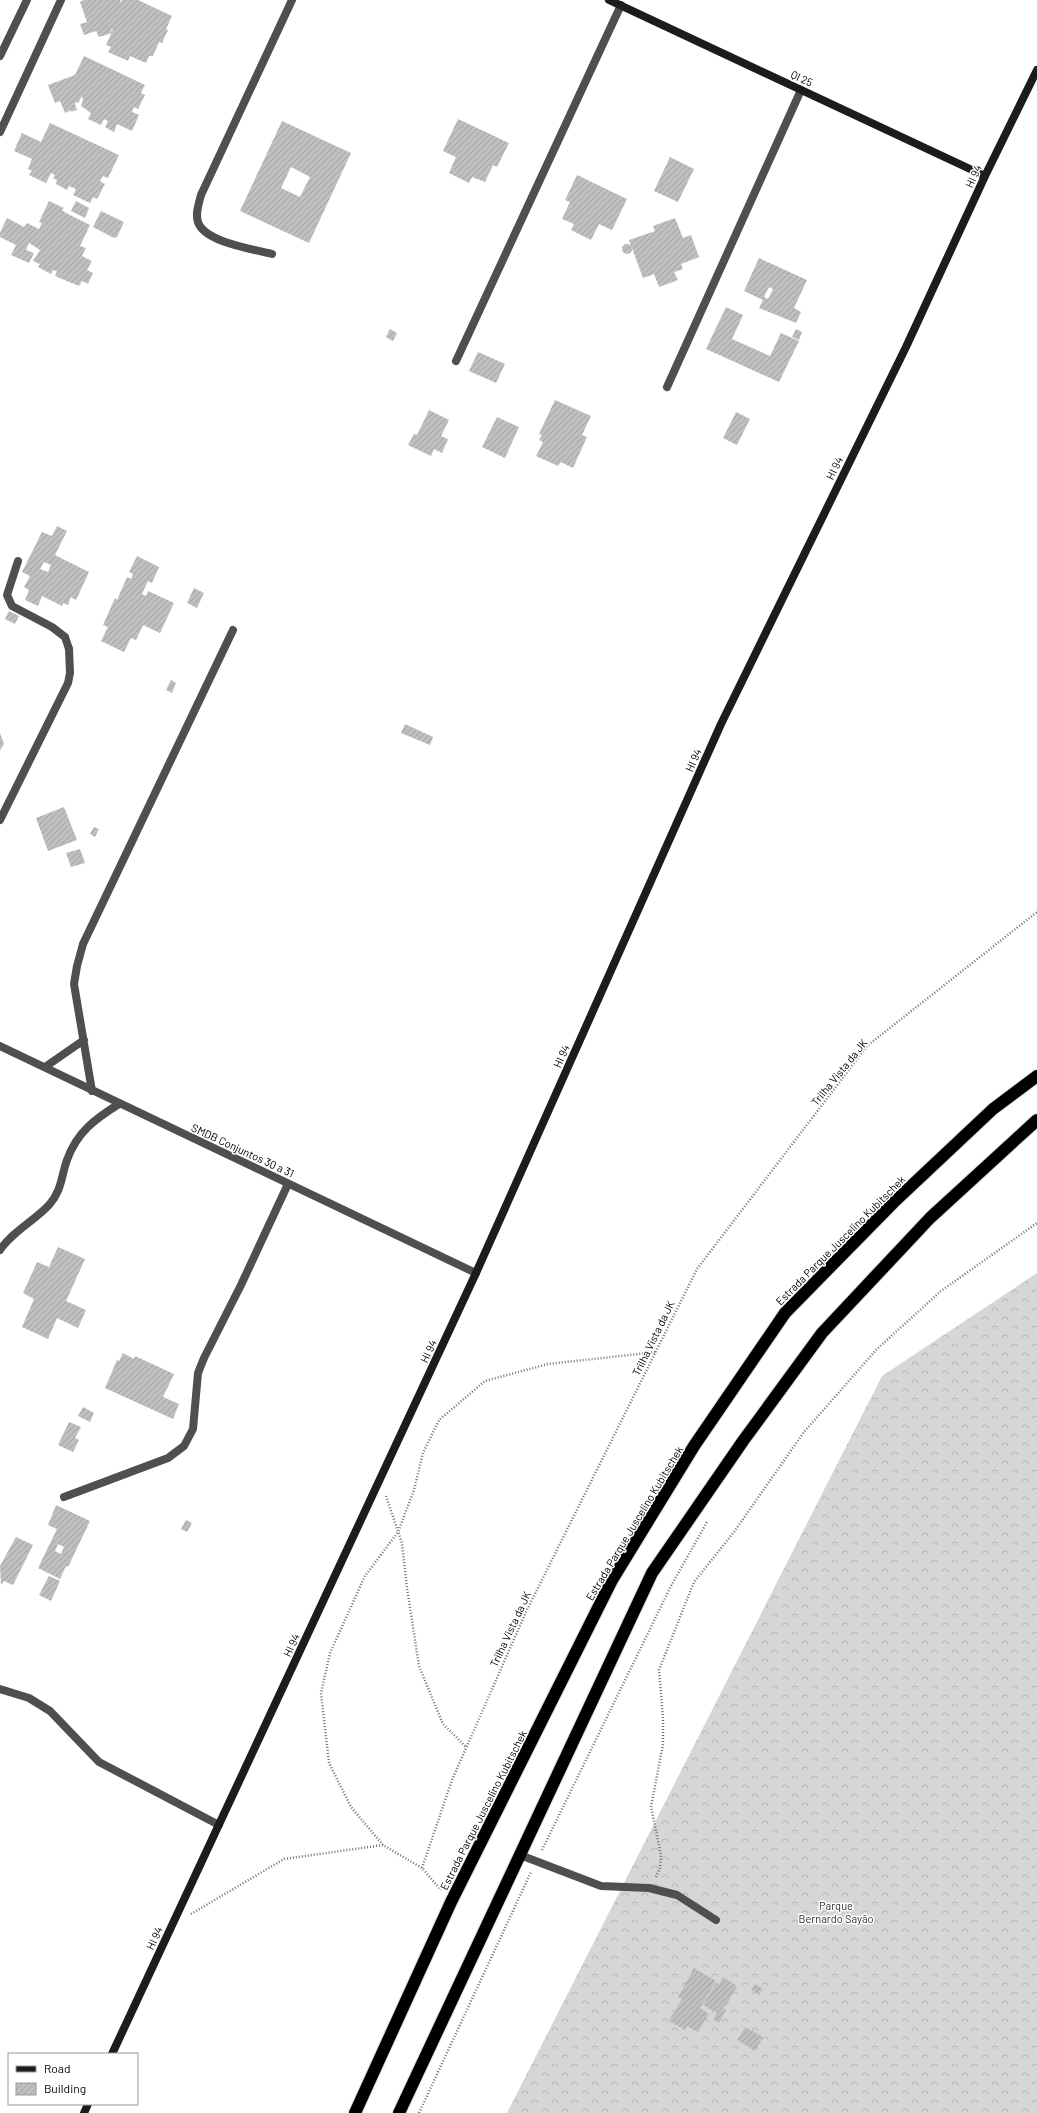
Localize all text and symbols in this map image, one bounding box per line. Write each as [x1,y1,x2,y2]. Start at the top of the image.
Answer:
street label: QI 25 [789,67,815,89]
street label: HI 94 [962,162,984,190]
street label: HI 94 [823,454,845,482]
street label: HI 94 [682,746,704,774]
street label: Trilha Vista da JK [808,1036,870,1108]
street label: HI 94 [550,1042,572,1070]
street label: SMDB Conjuntos 30 a 31 [190,1120,296,1180]
street label: Estrada Parque Juscelino Kubitschek [773,1172,908,1307]
street label: Trilha Vista da JK [629,1298,677,1378]
street label: HI 94 [417,1337,439,1365]
street label: Estrada Parque Juscelino Kubitschek [583,1443,686,1602]
street label: Trilha Vista da JK [487,1589,533,1669]
street label: HI 94 [280,1631,302,1659]
street label: Estrada Parque Juscelino Kubitschek [437,1728,529,1892]
park label: Parque Bernardo Sayão [799,1899,873,1925]
street label: HI 94 [143,1924,165,1952]
legend [8,2053,138,2105]
text: Road [44,2061,71,2075]
text: Building [44,2081,86,2095]

